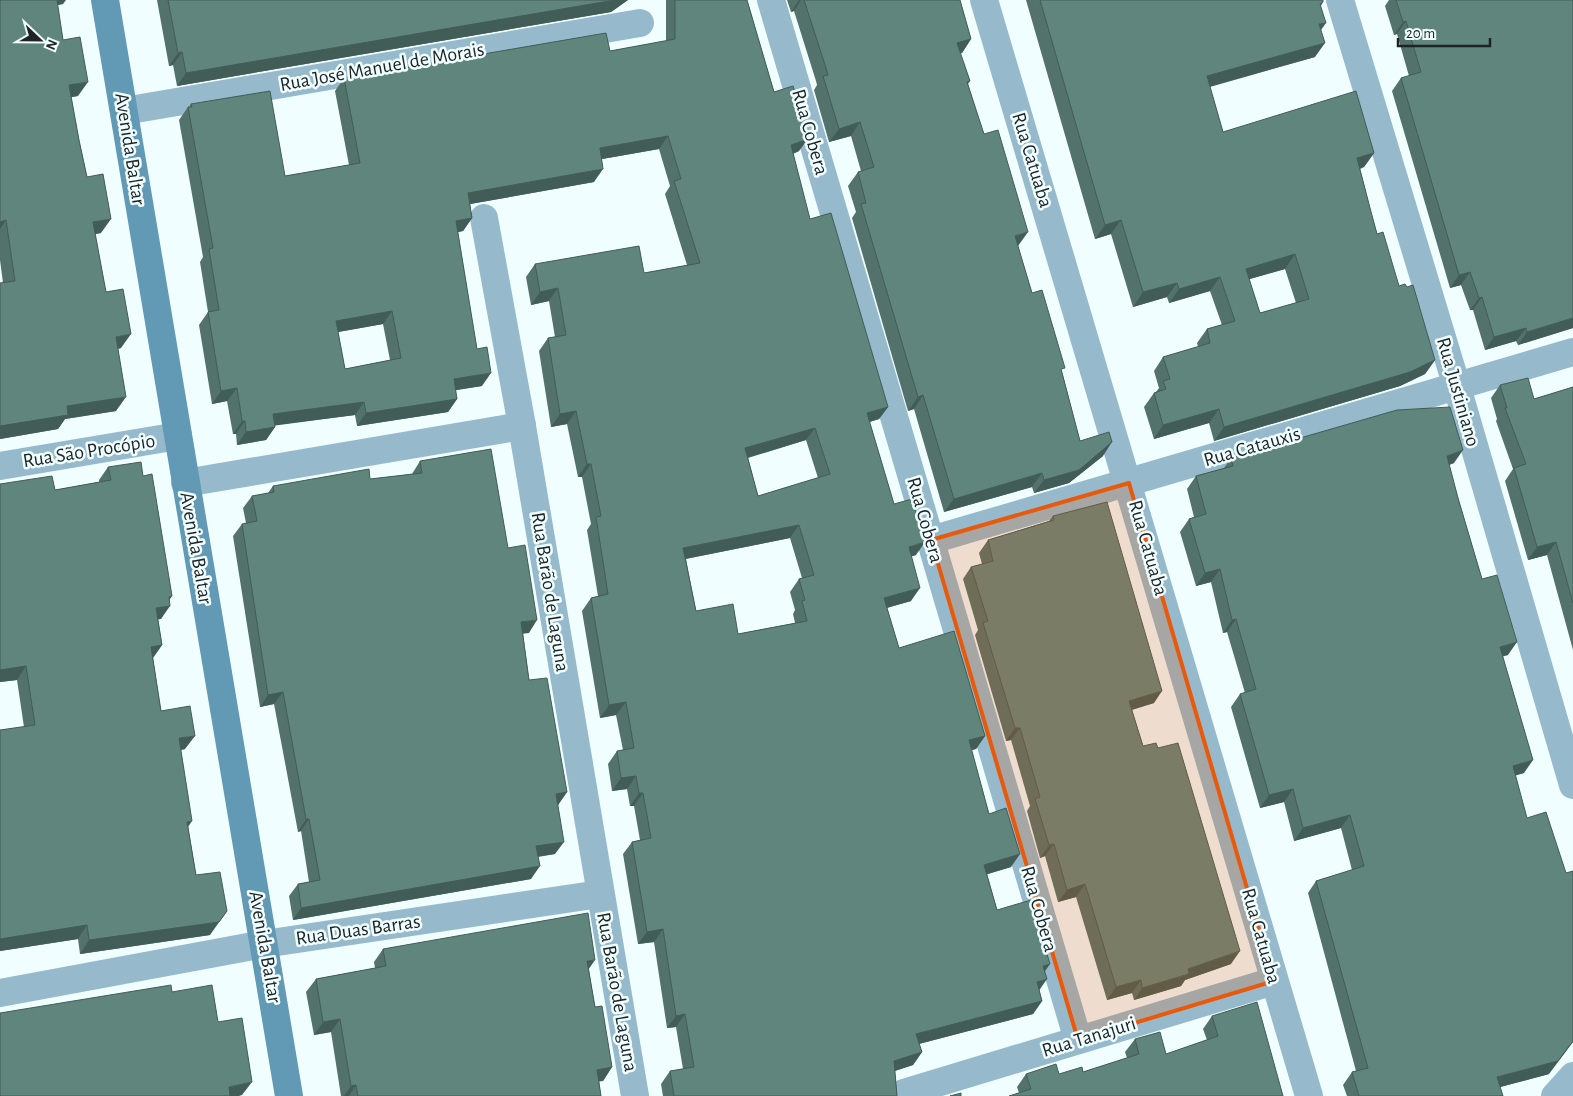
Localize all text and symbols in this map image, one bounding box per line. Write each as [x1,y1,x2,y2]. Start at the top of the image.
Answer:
north arrow [15,15,65,65]
scale bar [1398,15,1490,47]
text: 20 m [1406,26,1435,41]
text: N [43,37,59,52]
street label: Rua José Manuel de Morais [278,39,486,95]
street label: Rua Cobera [788,87,832,177]
street label: Avenida Baltar [111,91,149,207]
street label: Rua Catuaba [1008,110,1056,210]
street label: Rua Justiniano [1433,335,1483,449]
street label: Rua Catauxis [1201,424,1303,470]
street label: Rua São Procópio [21,431,157,471]
street label: Rua Cobera [903,475,947,565]
street label: Avenida Baltar [176,490,216,606]
street label: Rua Catuaba [1125,498,1171,598]
street label: Rua Barão de Laguna [527,511,573,673]
street label: Rua Cobera [1017,864,1061,954]
street label: Rua Catuaba [1238,886,1284,986]
street label: Avenida Baltar [245,889,285,1005]
street label: Rua Duas Barras [294,911,422,949]
street label: Rua Barão de Laguna [593,911,641,1073]
street label: Rua Tanajuri [1040,1013,1138,1061]

